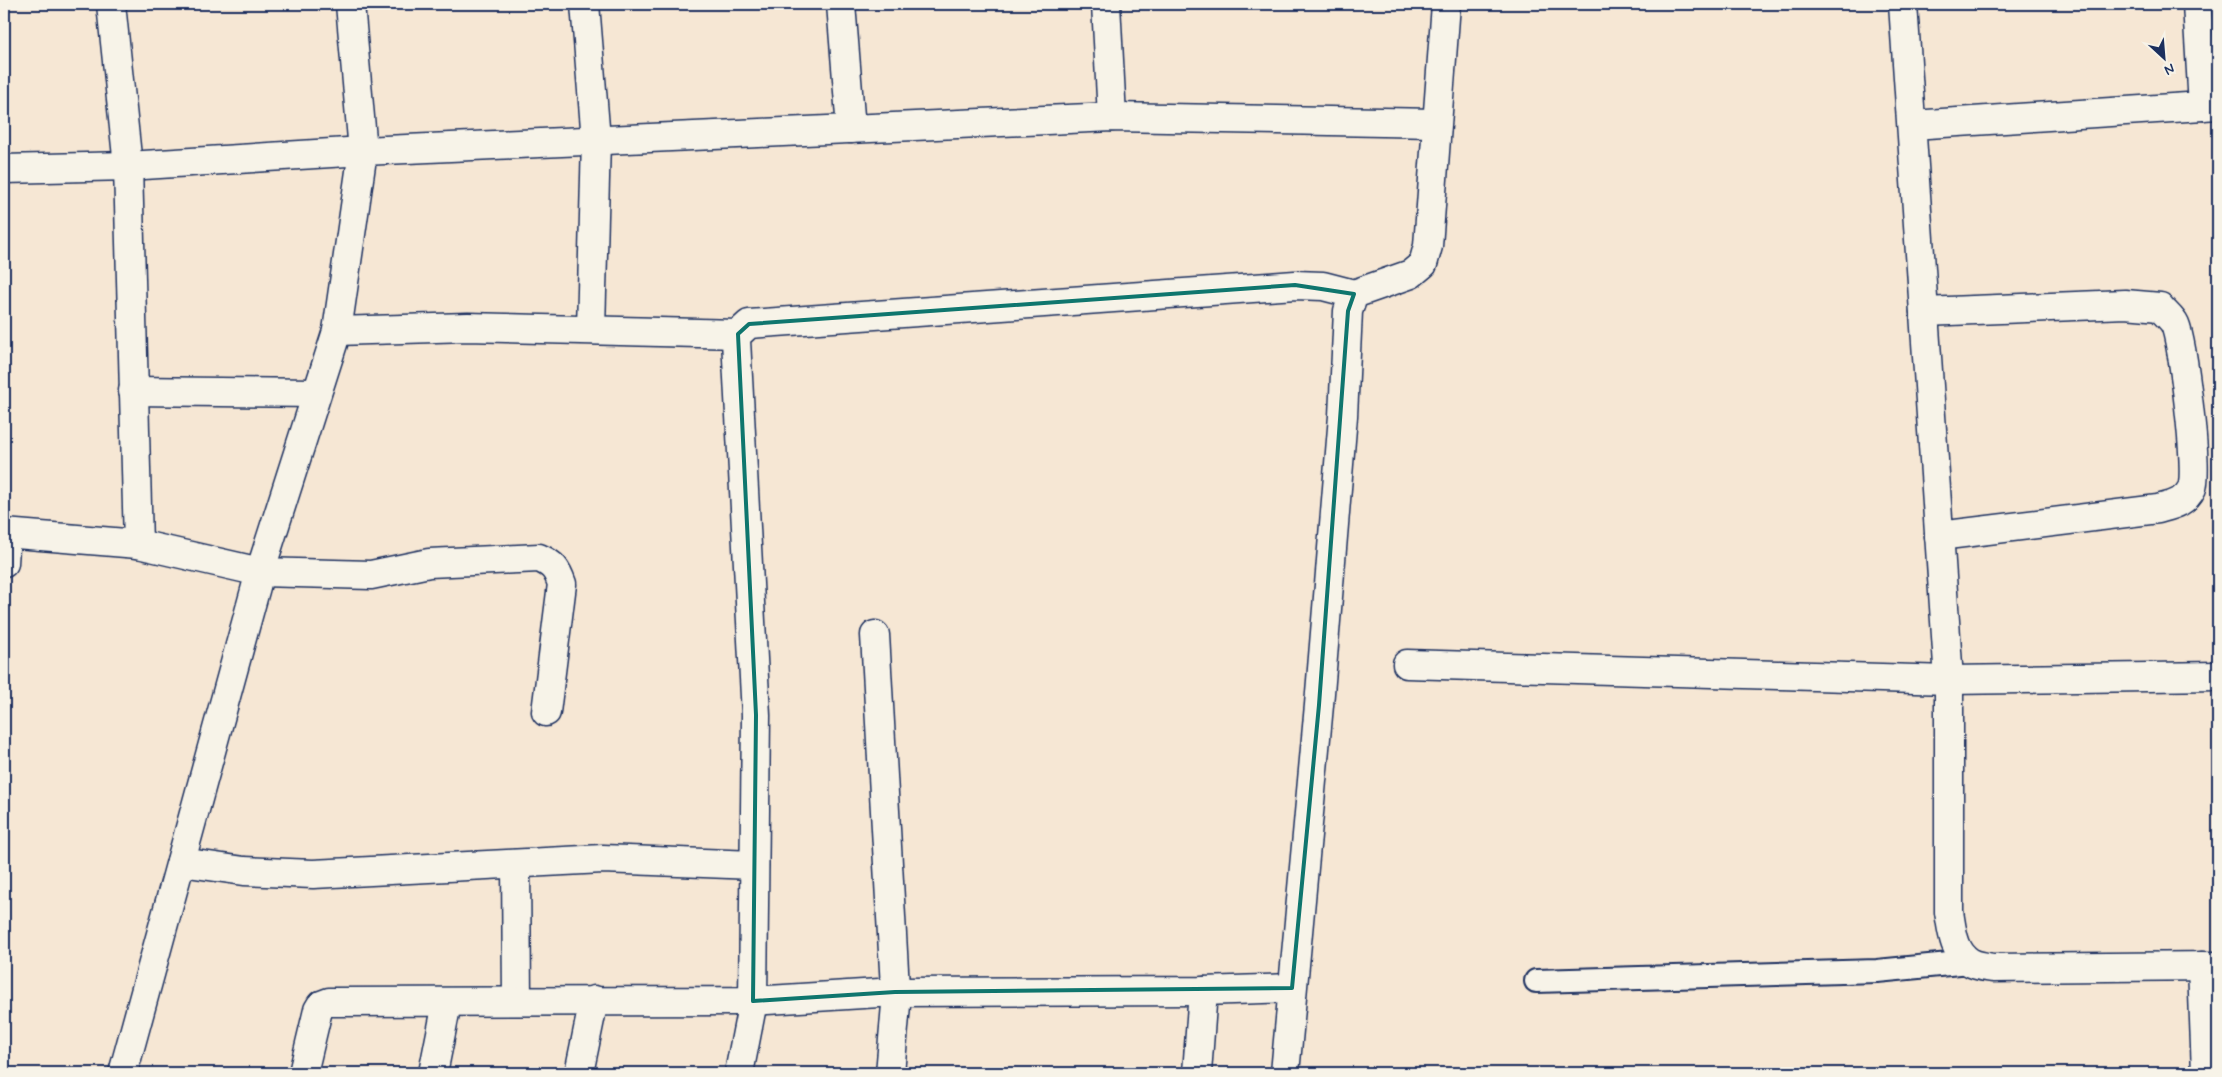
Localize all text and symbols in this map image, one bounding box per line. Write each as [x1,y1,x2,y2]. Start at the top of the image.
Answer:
north arrow [2140,32,2190,82]
text: N [2161,59,2177,79]

